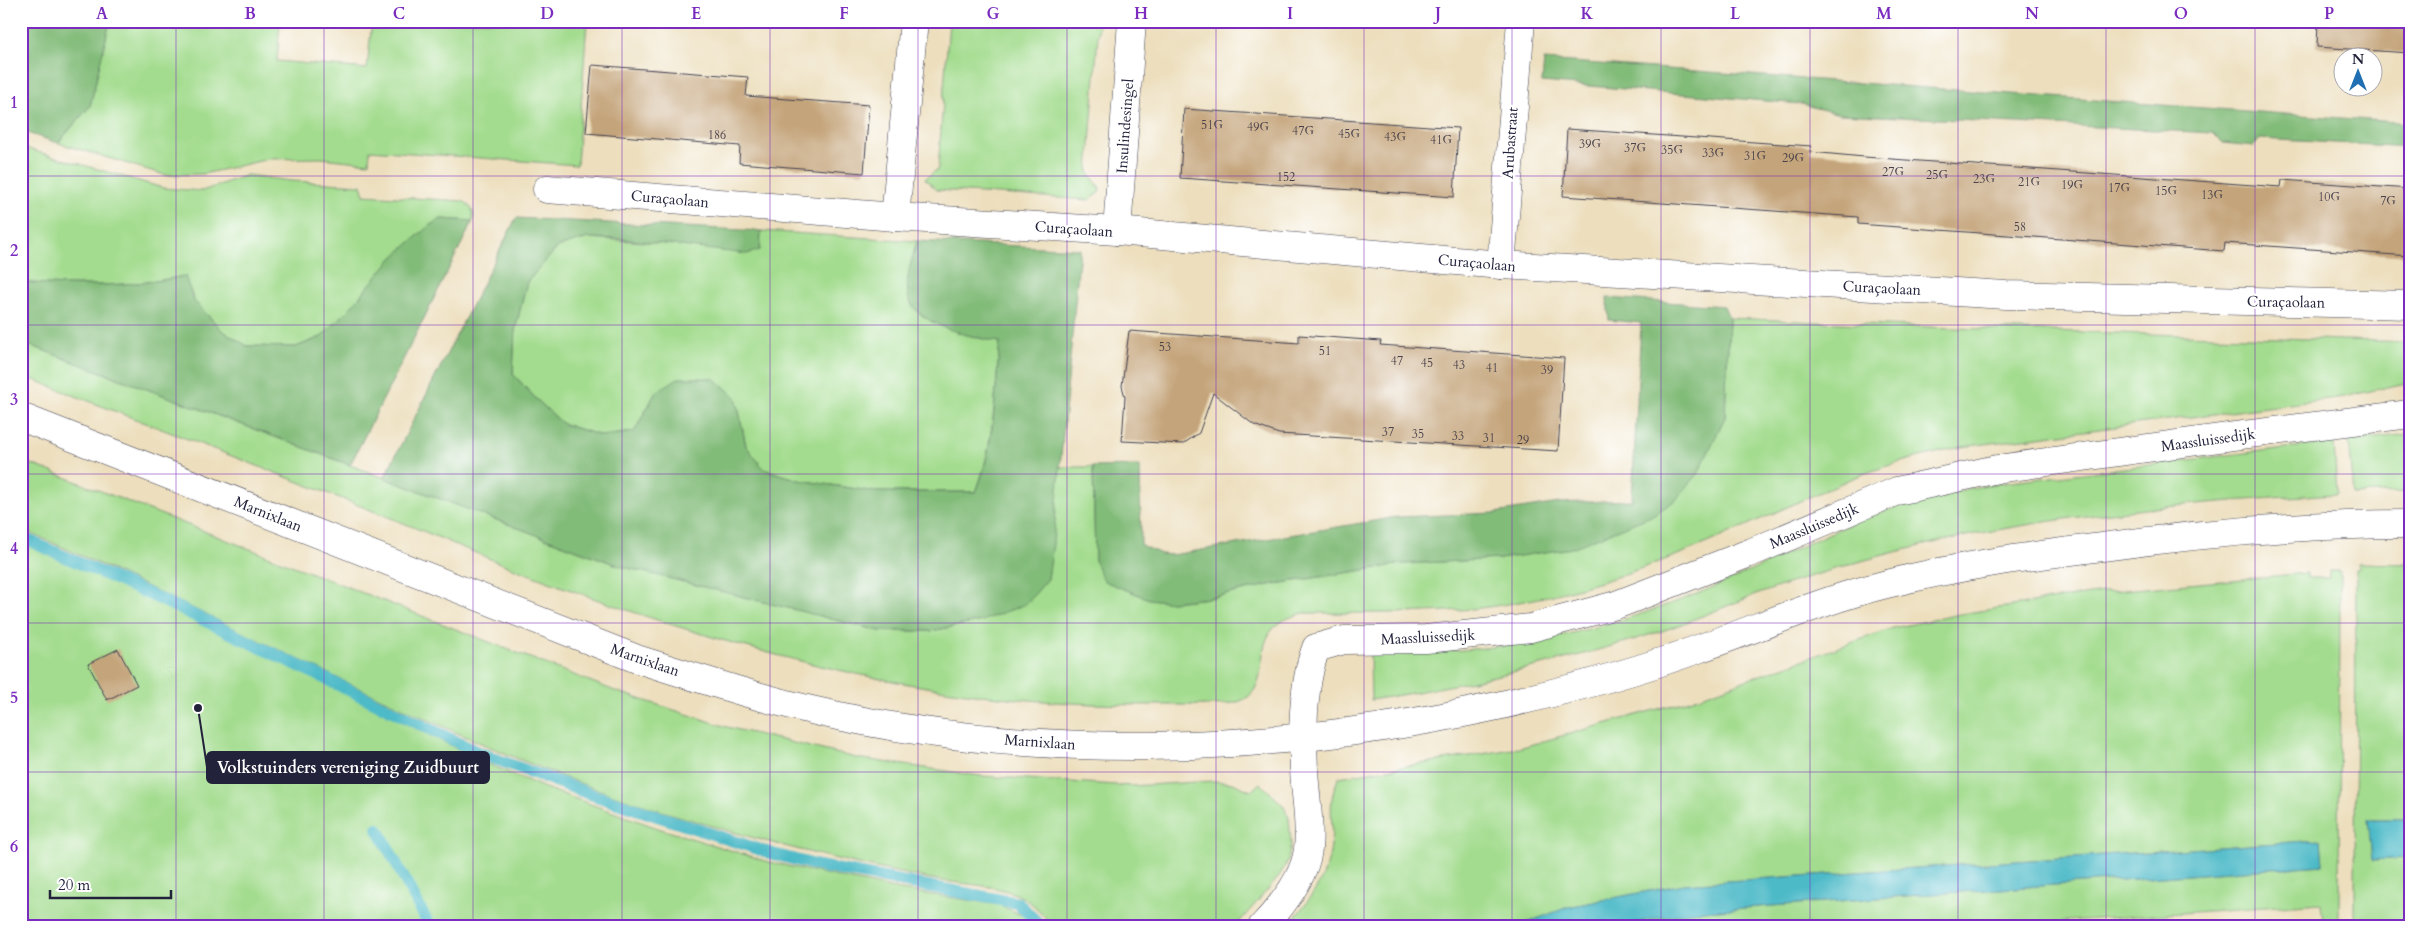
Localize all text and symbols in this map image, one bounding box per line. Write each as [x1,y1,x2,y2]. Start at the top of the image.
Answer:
text: A [96,3,108,25]
text: B [244,3,256,25]
text: C [393,3,405,25]
text: D [540,3,554,25]
text: E [691,3,701,25]
text: F [839,3,849,25]
text: G [986,3,1000,25]
text: H [1134,3,1148,25]
text: I [1287,3,1293,25]
text: J [1433,3,1441,25]
text: K [1581,3,1594,25]
text: L [1730,3,1741,25]
text: M [1876,3,1892,25]
text: N [2025,3,2039,25]
text: O [2174,3,2188,25]
text: P [2324,3,2334,25]
north arrow [2334,48,2384,98]
text: N [2352,50,2364,69]
street label: Insulindesingel [1112,78,1138,174]
text: 1 [10,92,18,114]
street label: Arubastraat [1498,106,1522,180]
house number: 51G [1201,117,1223,133]
house number: 49G [1247,119,1269,135]
house number: 47G [1292,123,1314,139]
house number: 45G [1338,126,1360,142]
house number: 186 [708,127,726,143]
house number: 43G [1384,129,1406,145]
house number: 41G [1430,132,1452,148]
house number: 39G [1579,136,1601,152]
house number: 37G [1624,140,1646,156]
house number: 35G [1661,142,1683,158]
house number: 33G [1702,145,1724,161]
house number: 31G [1744,148,1766,164]
house number: 29G [1782,150,1804,166]
house number: 27G [1882,164,1904,180]
house number: 25G [1926,167,1948,183]
house number: 152 [1277,169,1295,185]
house number: 23G [1973,171,1995,187]
house number: 21G [2018,174,2040,190]
house number: 19G [2061,177,2083,193]
house number: 17G [2108,180,2130,196]
house number: 15G [2155,183,2177,199]
street label: Curaçaolaan [630,186,710,212]
house number: 13G [2201,187,2223,203]
house number: 10G [2318,189,2340,205]
house number: 7G [2380,193,2396,209]
street label: Curaçaolaan [1034,216,1114,242]
house number: 58 [2014,219,2026,235]
text: 2 [10,240,18,262]
street label: Curaçaolaan [1437,250,1517,276]
street label: Curaçaolaan [1842,276,1922,300]
street label: Curaçaolaan [2247,291,2326,313]
house number: 53 [1159,339,1171,355]
house number: 51 [1319,343,1331,359]
house number: 47 [1391,353,1403,369]
house number: 45 [1421,355,1433,371]
house number: 43 [1453,357,1465,373]
house number: 41 [1486,360,1498,376]
house number: 39 [1541,362,1553,378]
text: 3 [10,389,18,411]
house number: 37 [1382,424,1394,440]
street label: Maassluissedijk [2160,424,2256,456]
house number: 35 [1412,426,1424,442]
house number: 33 [1452,428,1464,444]
house number: 31 [1483,430,1495,446]
house number: 29 [1517,432,1529,448]
street label: Marnixlaan [231,491,305,537]
street label: Maassluissedijk [1767,498,1861,554]
text: 4 [10,538,18,560]
street label: Maassluissedijk [1380,625,1476,649]
street label: Marnixlaan [608,639,683,681]
text: 5 [10,687,18,709]
street label: Marnixlaan [1004,730,1077,755]
callout: Volkstuinders vereniging Zuidbuurt [207,752,489,783]
text: Volkstuinders vereniging Zuidbuurt [217,757,479,779]
text: 6 [10,836,18,858]
scale bar [50,868,171,900]
text: 20 m [58,875,90,895]

